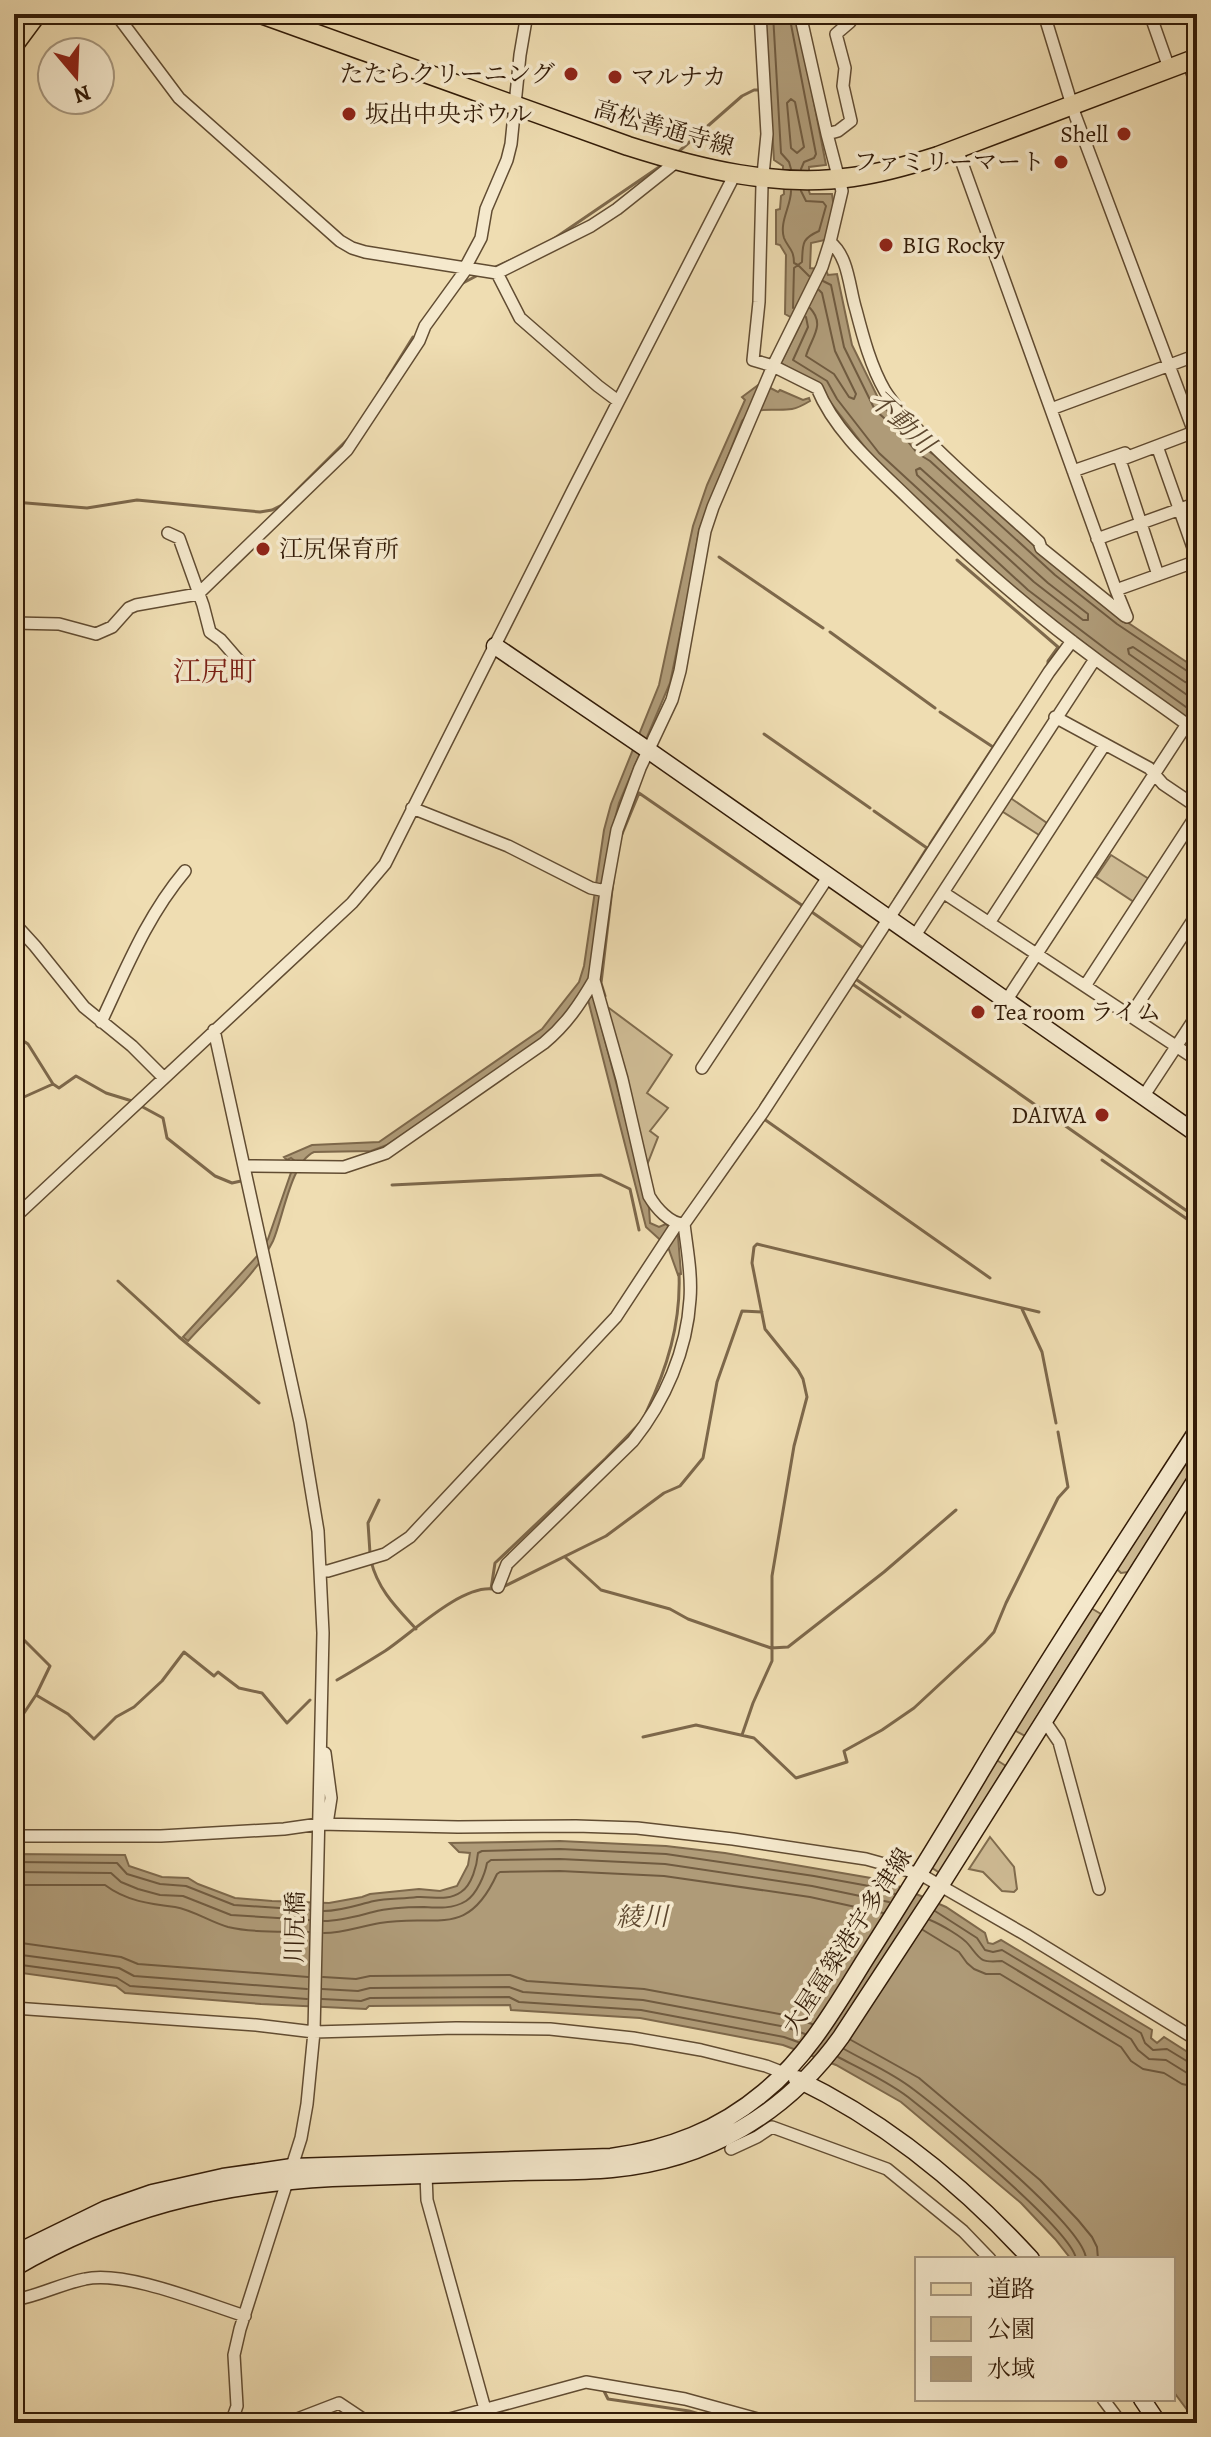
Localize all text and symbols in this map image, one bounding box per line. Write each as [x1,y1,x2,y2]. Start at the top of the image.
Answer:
north arrow [36,36,116,116]
place label: たたらクリーニング [339,58,555,90]
place label: マルナカ [631,61,727,93]
marker: たたらクリーニング [562,65,580,83]
marker: マルナカ [606,68,624,86]
text: N [70,77,95,111]
street label: 高松善通寺線 [590,93,738,163]
place label: 坂出中央ボウル [365,98,532,130]
marker: 坂出中央ボウル [340,105,358,123]
place label: Shell [1060,118,1108,150]
marker: Shell [1115,125,1133,143]
place label: ファミリーマート [853,146,1045,178]
marker: ファミリーマート [1052,153,1070,171]
place label: BIG Rocky [902,229,1005,261]
marker: BIG Rocky [877,236,895,254]
water label: 不動川 [862,383,945,463]
place label: 江尻保育所 [279,533,399,565]
marker: 江尻保育所 [254,540,272,558]
district label: 江尻町 [173,653,257,691]
place label: Tea room ライム [994,996,1161,1028]
marker: Tea room ライム [969,1003,987,1021]
place label: DAIWA [1011,1099,1087,1131]
marker: DAIWA [1093,1106,1111,1124]
street label: 大屋冨築港宇多津線 [775,1842,919,2040]
street label: 川尻橋 [278,1891,312,1963]
water label: 綾川 [616,1899,671,1935]
legend [915,2257,1175,2401]
text: 道路 [987,2273,1035,2305]
text: 公園 [987,2313,1035,2345]
text: 水域 [987,2353,1035,2385]

